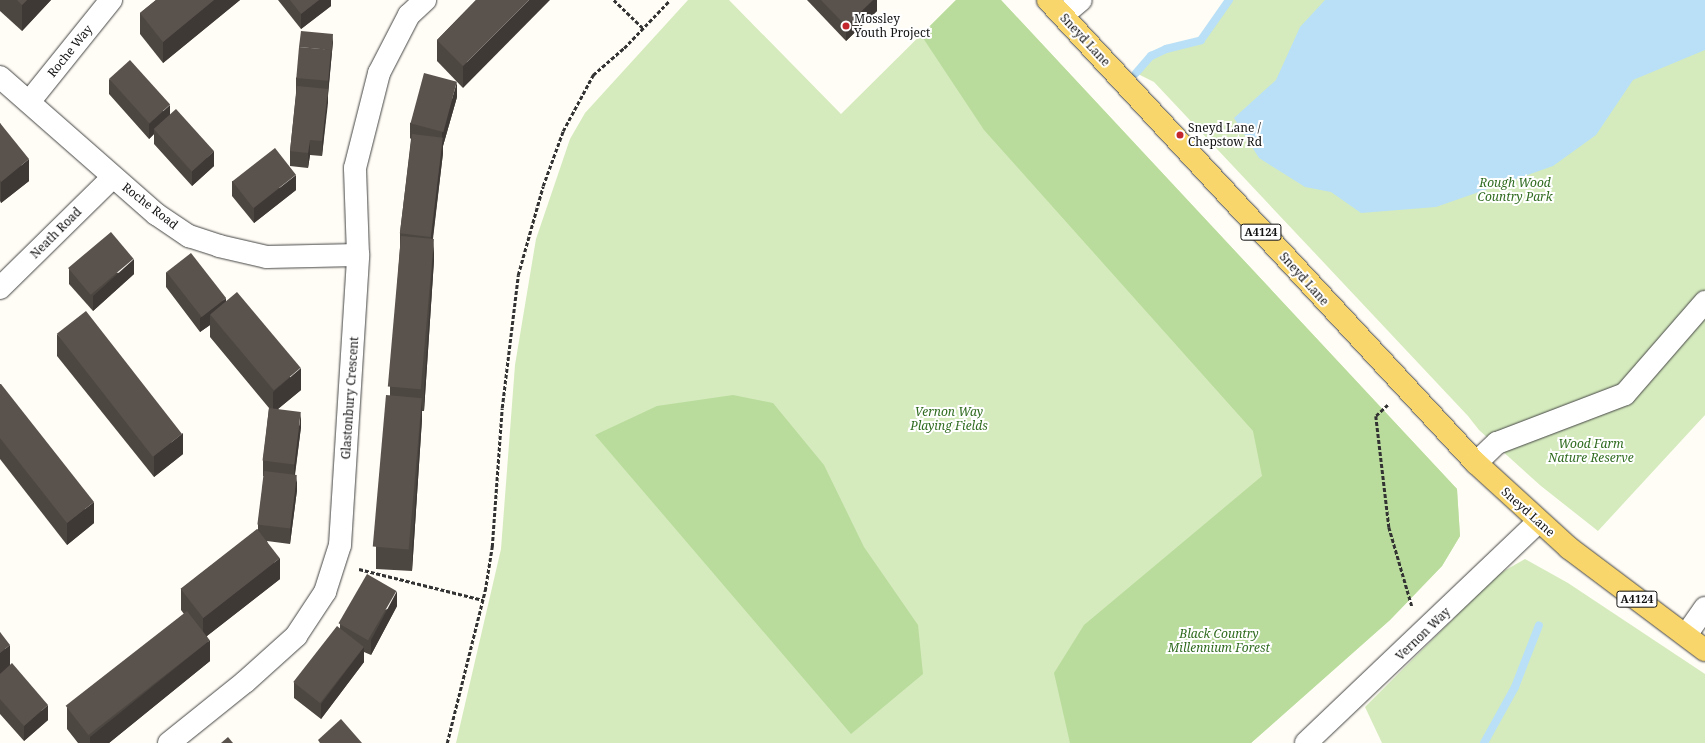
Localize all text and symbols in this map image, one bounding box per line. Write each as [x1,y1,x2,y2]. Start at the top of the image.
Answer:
street label: Sneyd Lane [1057,11,1113,69]
place label: Mossley Youth Project [854,12,930,40]
marker: Mossley Youth Project [841,21,851,31]
street label: Roche Way [45,22,95,80]
place label: Sneyd Lane / Chepstow Rd [1188,121,1262,149]
marker: Sneyd Lane / Chepstow Rd [1175,130,1185,140]
park label: Rough Wood Country Park [1477,176,1553,204]
street label: Roche Road [119,180,181,232]
street label: Neath Road [27,204,85,262]
road number: A4124 [1240,223,1282,241]
street label: Sneyd Lane [1276,250,1332,308]
street label: Glastonbury Crescent [339,336,361,460]
park label: Vernon Way Playing Fields [910,405,988,433]
park label: Wood Farm Nature Reserve [1548,437,1634,465]
street label: Sneyd Lane [1499,484,1557,540]
road number: A4124 [1616,590,1658,608]
street label: Vernon Way [1393,605,1453,663]
park label: Black Country Millennium Forest [1168,627,1270,655]

